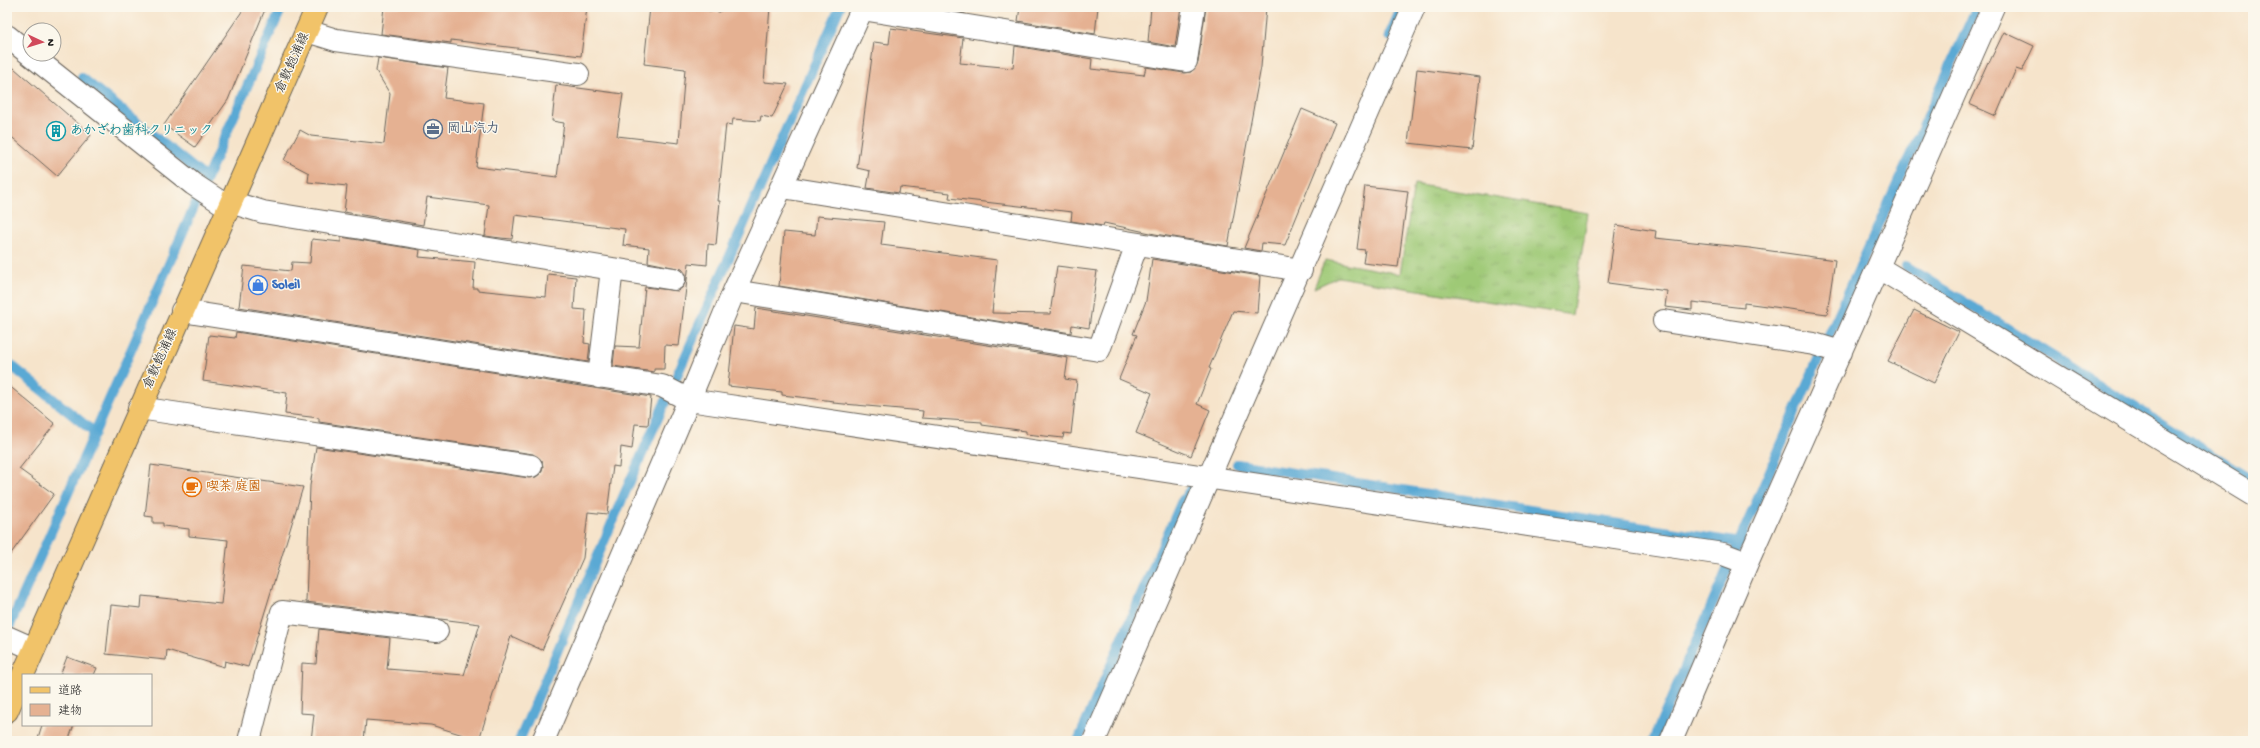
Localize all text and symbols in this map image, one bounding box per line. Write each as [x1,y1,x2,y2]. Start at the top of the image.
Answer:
north arrow [22,22,62,62]
street label: 倉敷飽浦線 [273,29,313,96]
text: N [44,39,56,47]
office icon: 岡山汽力 [422,118,444,140]
building icon: あかざわ歯科クリニック [45,120,67,142]
place label: 岡山汽力 [447,121,499,137]
place label: あかざわ歯科クリニック [70,123,213,139]
shop icon: Soleil [247,274,269,296]
place label: Soleil [272,278,300,293]
street label: 倉敷飽浦線 [141,325,181,392]
cafe icon: 喫茶 庭園 [181,476,203,498]
place label: 喫茶 庭園 [206,479,261,495]
legend [22,674,152,726]
text: 道路 [58,684,82,699]
text: 建物 [58,704,82,719]

